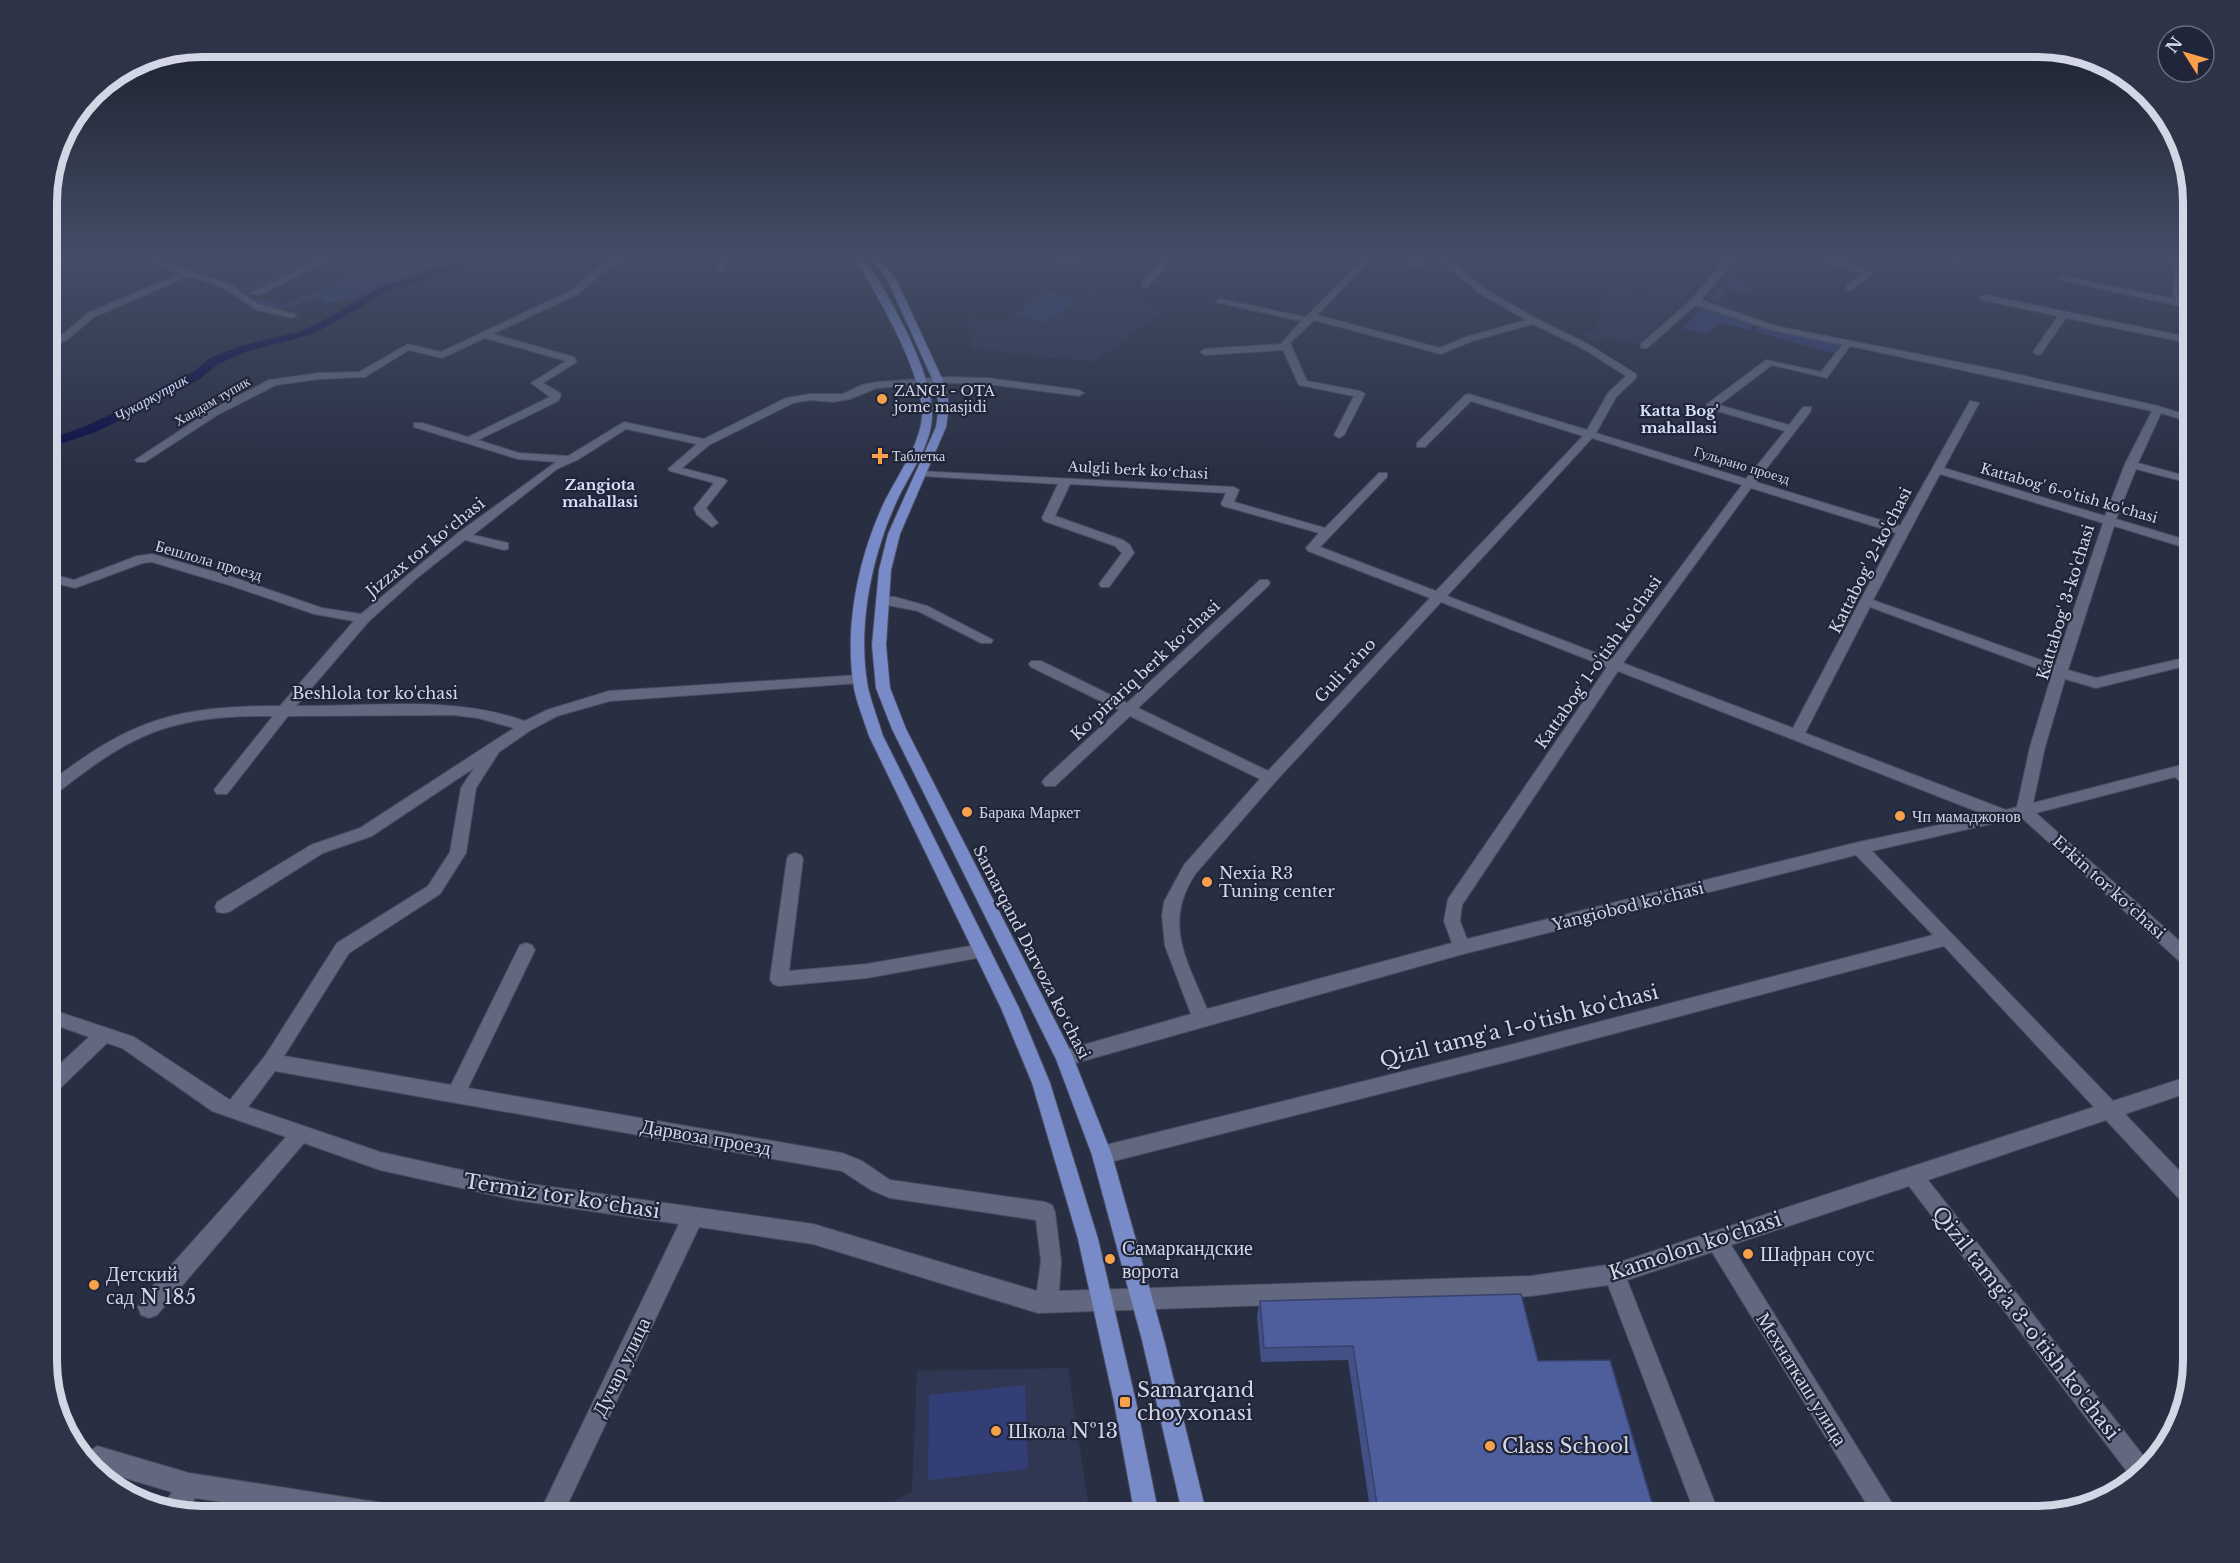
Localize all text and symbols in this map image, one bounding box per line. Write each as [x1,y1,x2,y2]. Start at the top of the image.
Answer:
north arrow [2156,24,2216,84]
text: N [2162,33,2187,57]
water label: Чукаркуприк [110,369,192,426]
street label: Хандам тупик [171,372,253,430]
place label: ZANGI - OTA jome masjidi [892,382,995,416]
marker: ZANGI - OTA jome masjidi [875,392,889,406]
district label: Katta Bog' mahallasi [1639,401,1719,437]
street label: Гульрано проезд [1692,442,1792,488]
place label: Таблетка [892,447,946,465]
marker: Таблетка [873,449,887,463]
street label: Aulgli berk koʻchasi [1066,457,1209,483]
street label: Kattabog' 6-o'tish ko'chasi [1978,459,2160,527]
district label: Zangiota mahallasi [562,475,639,511]
street label: Kattabog' 2-ko'chasi [1824,483,1916,636]
street label: Jizzax tor koʻchasi [360,493,489,602]
street label: Kattabog' 3-ko'chasi [2032,521,2098,682]
street label: Бешлола проезд [153,535,265,585]
street label: Kattabog' 1-o'tish ko'chasi [1531,571,1666,752]
street label: Koʻpirariq berk koʻchasi [1066,595,1224,744]
street label: Guli ra'no [1310,634,1380,706]
street label: Beshlola tor ko'chasi [292,683,458,703]
place label: Барака Маркет [979,802,1080,822]
marker: Барака Маркет [960,805,974,819]
place label: Чп мамаджонов [1912,806,2021,826]
marker: Чп мамаджонов [1893,809,1907,823]
street label: Erkin tor koʻchasi [2049,831,2170,943]
street label: Samarqand Darvoza koʻchasi [969,842,1095,1063]
place label: Nexia R3 Tuning center [1219,863,1335,901]
marker: Nexia R3 Tuning center [1200,875,1214,889]
street label: Yangiobod ko'chasi [1549,877,1706,935]
street label: Qizil tamg'a 1-o'tish ko'chasi [1377,980,1661,1072]
street label: Дарвоза проезд [639,1114,773,1160]
street label: Termiz tor koʻchasi [462,1169,662,1223]
street label: Qizil tamg'a 3-o'tish ko'chasi [1927,1201,2125,1445]
street label: Kamolon ko'chasi [1606,1207,1784,1285]
place label: Самаркандские ворота [1122,1236,1253,1283]
place label: Шафран соус [1760,1242,1874,1266]
marker: Шафран соус [1741,1247,1755,1261]
marker: Самаркандские ворота [1103,1252,1117,1266]
place label: Детский сад N 185 [106,1262,196,1309]
marker: Детский сад N 185 [87,1278,101,1292]
street label: Мехнаткаш улица [1751,1308,1853,1450]
street label: Дучар улица [587,1313,655,1421]
place label: Samarqand choyxonasi [1137,1378,1254,1425]
marker: Samarqand choyxonasi [1118,1395,1132,1409]
place label: Школа №13 [1008,1419,1118,1443]
marker: Школа №13 [989,1424,1003,1438]
place label: Class School [1502,1434,1630,1458]
marker: Class School [1483,1439,1497,1453]

